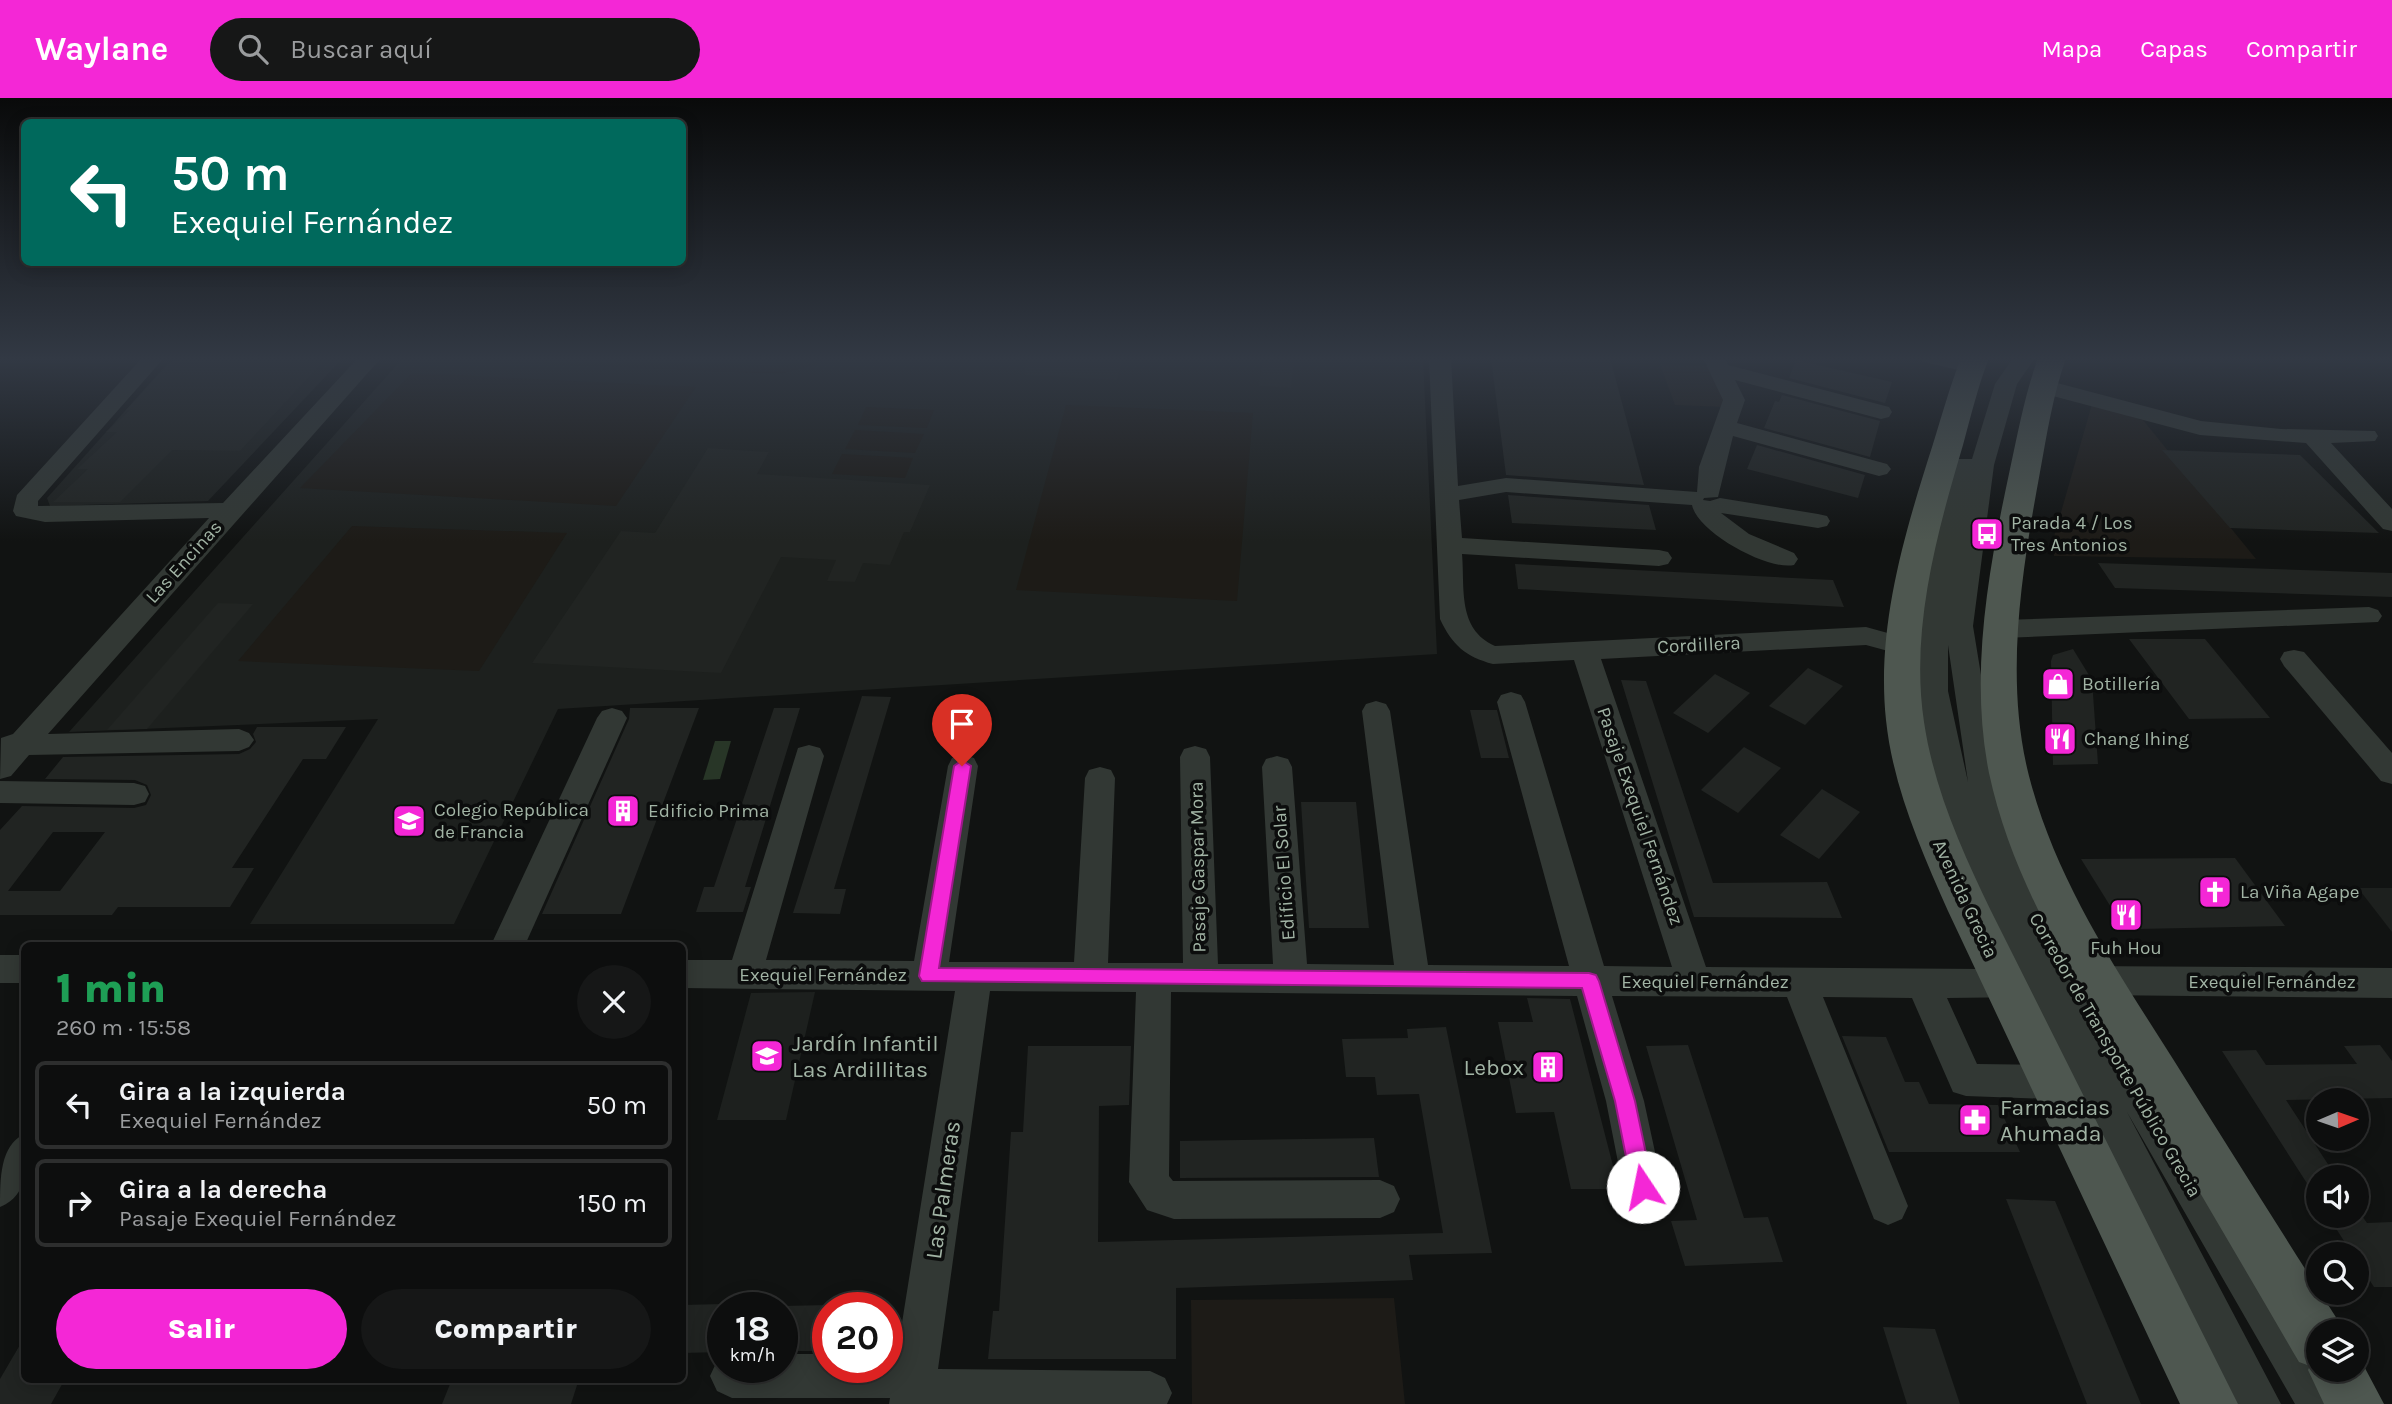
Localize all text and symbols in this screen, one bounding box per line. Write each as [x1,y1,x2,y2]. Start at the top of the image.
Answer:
search box [210,18,700,81]
text: Waylane [35,30,168,68]
icon: search [234,30,272,68]
text: Buscar aquí [290,34,432,65]
text: Mapa [2041,35,2102,63]
text: Capas [2140,35,2208,63]
text: Compartir [2246,35,2357,63]
text: 50 m [171,145,289,202]
icon: left [56,147,147,238]
text: Exequiel Fernández [171,204,453,241]
place label: Parada 4 / Los Tres Antonios [2011,512,2133,556]
bus stop icon: Parada 4 / Los Tres Antonios [1968,515,2006,553]
street label: Las Encinas [141,516,227,608]
street label: Cordillera [1657,632,1741,658]
shop icon: Botillería [2039,665,2077,703]
place label: Botillería [2082,673,2160,695]
pin [932,694,992,766]
street label: Pasaje Exequiel Fernández [1592,704,1688,928]
icon: arrive [943,705,981,743]
restaurant icon: Chang Ihing [2041,720,2079,758]
place label: Chang Ihing [2084,728,2189,750]
street label: Pasaje Gaspar Mora [1186,781,1210,953]
building icon: Edificio Prima [604,792,642,830]
place label: Colegio República de Francia [434,799,589,843]
place label: Edificio Prima [648,800,769,822]
school or university icon: Colegio República de Francia [390,802,428,840]
street label: Edificio El Solar [1268,805,1300,941]
street label: Avenida Grecia [1928,836,2002,962]
church icon: La Viña Agape [2196,873,2234,911]
place label: La Viña Agape [2240,881,2360,903]
restaurant icon: Fuh Hou [2107,896,2145,934]
street label: Corredor de Transporte Público Grecia [2024,909,2206,1201]
place label: Fuh Hou [2090,937,2162,959]
text: 1 min [56,963,166,1013]
street label: Exequiel Fernández [739,964,907,986]
button: close [577,965,651,1039]
street label: Exequiel Fernández [1621,971,1789,993]
street label: Exequiel Fernández [2188,971,2356,993]
text: 260 m · 15:58 [56,1014,191,1041]
place label: Jardín Infantil Las Ardillitas [792,1030,939,1083]
school or university icon: Jardín Infantil Las Ardillitas [748,1037,786,1075]
building icon: Lebox [1529,1048,1567,1086]
place label: Lebox [1463,1054,1524,1081]
text: Gira a la izquierda [119,1076,346,1107]
icon: left [60,1086,98,1124]
north arrow [2306,1088,2370,1152]
map controls [2306,1088,2369,1382]
text: 50 m [586,1090,647,1121]
place label: Farmacias Ahumada [2000,1094,2110,1147]
pharmacy icon: Farmacias Ahumada [1956,1101,1994,1139]
text: Exequiel Fernández [119,1107,322,1134]
street label: Las Palmeras [920,1119,966,1261]
position arrow [1606,1150,1680,1224]
button: sound [2306,1165,2369,1228]
text: Gira a la derecha [119,1174,328,1205]
icon: right [60,1184,98,1222]
text: 150 m [578,1188,647,1219]
text: Pasaje Exequiel Fernández [119,1205,396,1232]
button: search [2306,1242,2369,1305]
button: Salir [56,1289,347,1369]
button: Compartir [361,1289,651,1369]
speed limit sign: 20 [812,1292,903,1383]
text: 18 [735,1308,770,1349]
button: layers [2306,1319,2369,1382]
text: km/h [730,1344,775,1366]

